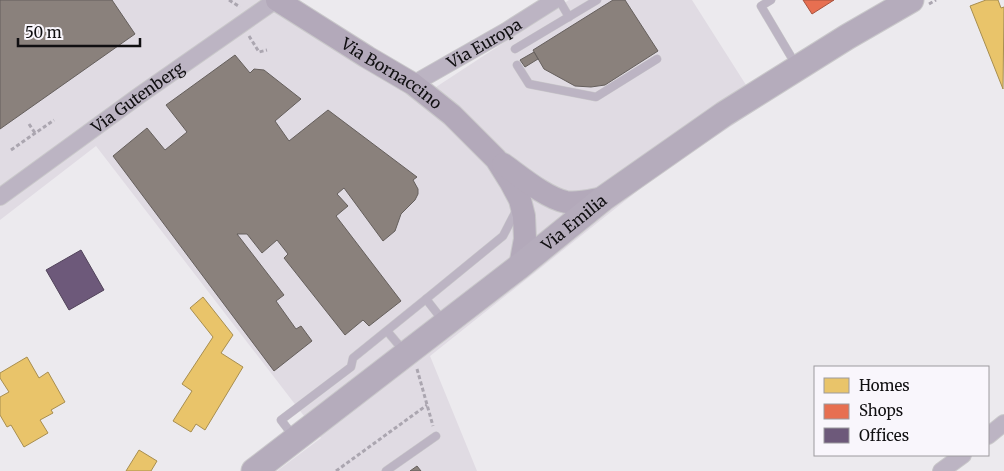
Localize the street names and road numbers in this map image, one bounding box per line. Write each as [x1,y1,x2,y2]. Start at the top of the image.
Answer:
street label: Via Europa [442,14,526,73]
street label: Via Bornaccino [337,33,446,113]
street label: Via Gutenberg [87,57,188,138]
street label: Via Emilia [536,190,611,255]

